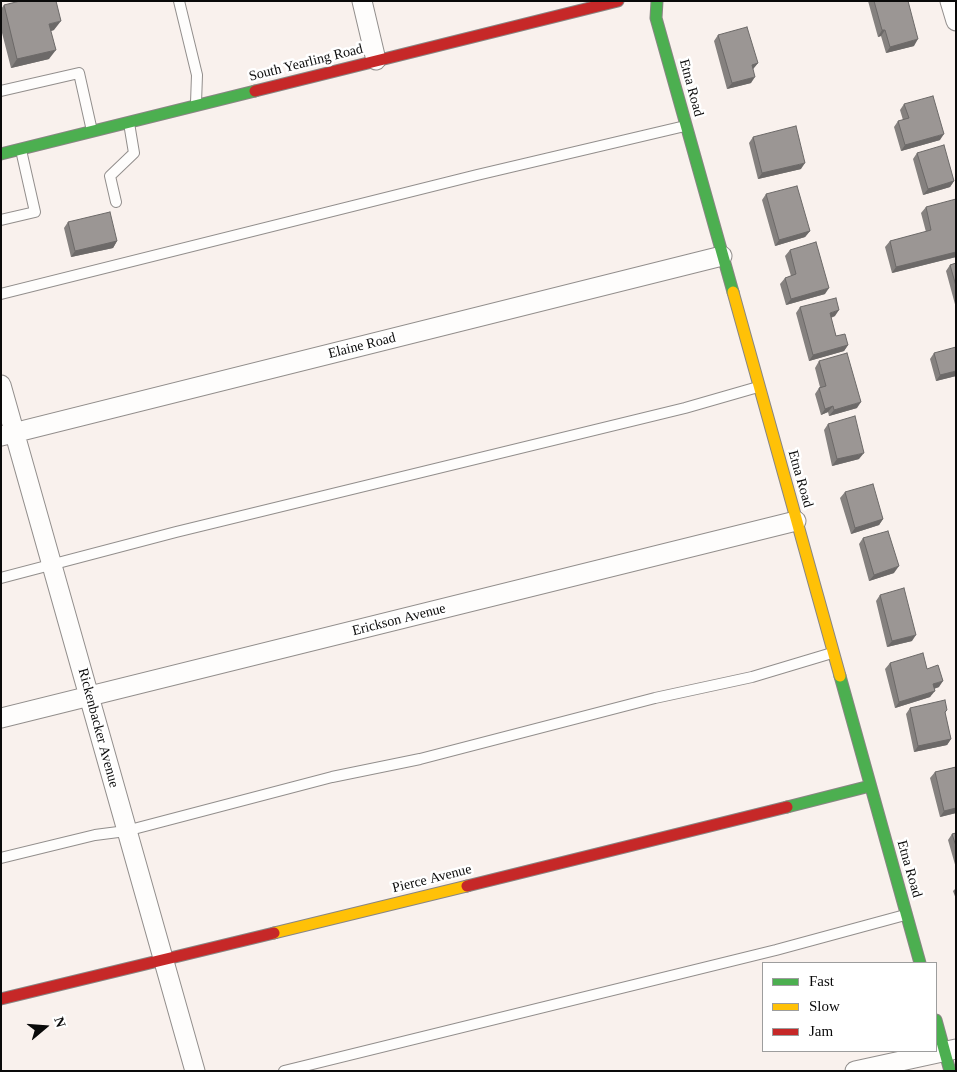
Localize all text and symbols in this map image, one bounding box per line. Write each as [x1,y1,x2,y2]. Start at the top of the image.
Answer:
street label: South Yearling Road [247,41,365,85]
street label: Etna Road [675,57,707,119]
street label: Elaine Road [327,330,397,362]
street label: Etna Road [784,448,816,510]
street label: Erickson Avenue [351,600,447,640]
street label: Rickenbacker Avenue [74,666,122,790]
street label: Etna Road [893,838,925,900]
street label: Pierce Avenue [391,861,473,897]
legend [762,962,937,1052]
text: Fast [809,973,834,989]
text: Slow [809,998,840,1014]
north arrow [20,1002,70,1052]
text: N [51,1015,68,1029]
text: Jam [809,1023,833,1039]

